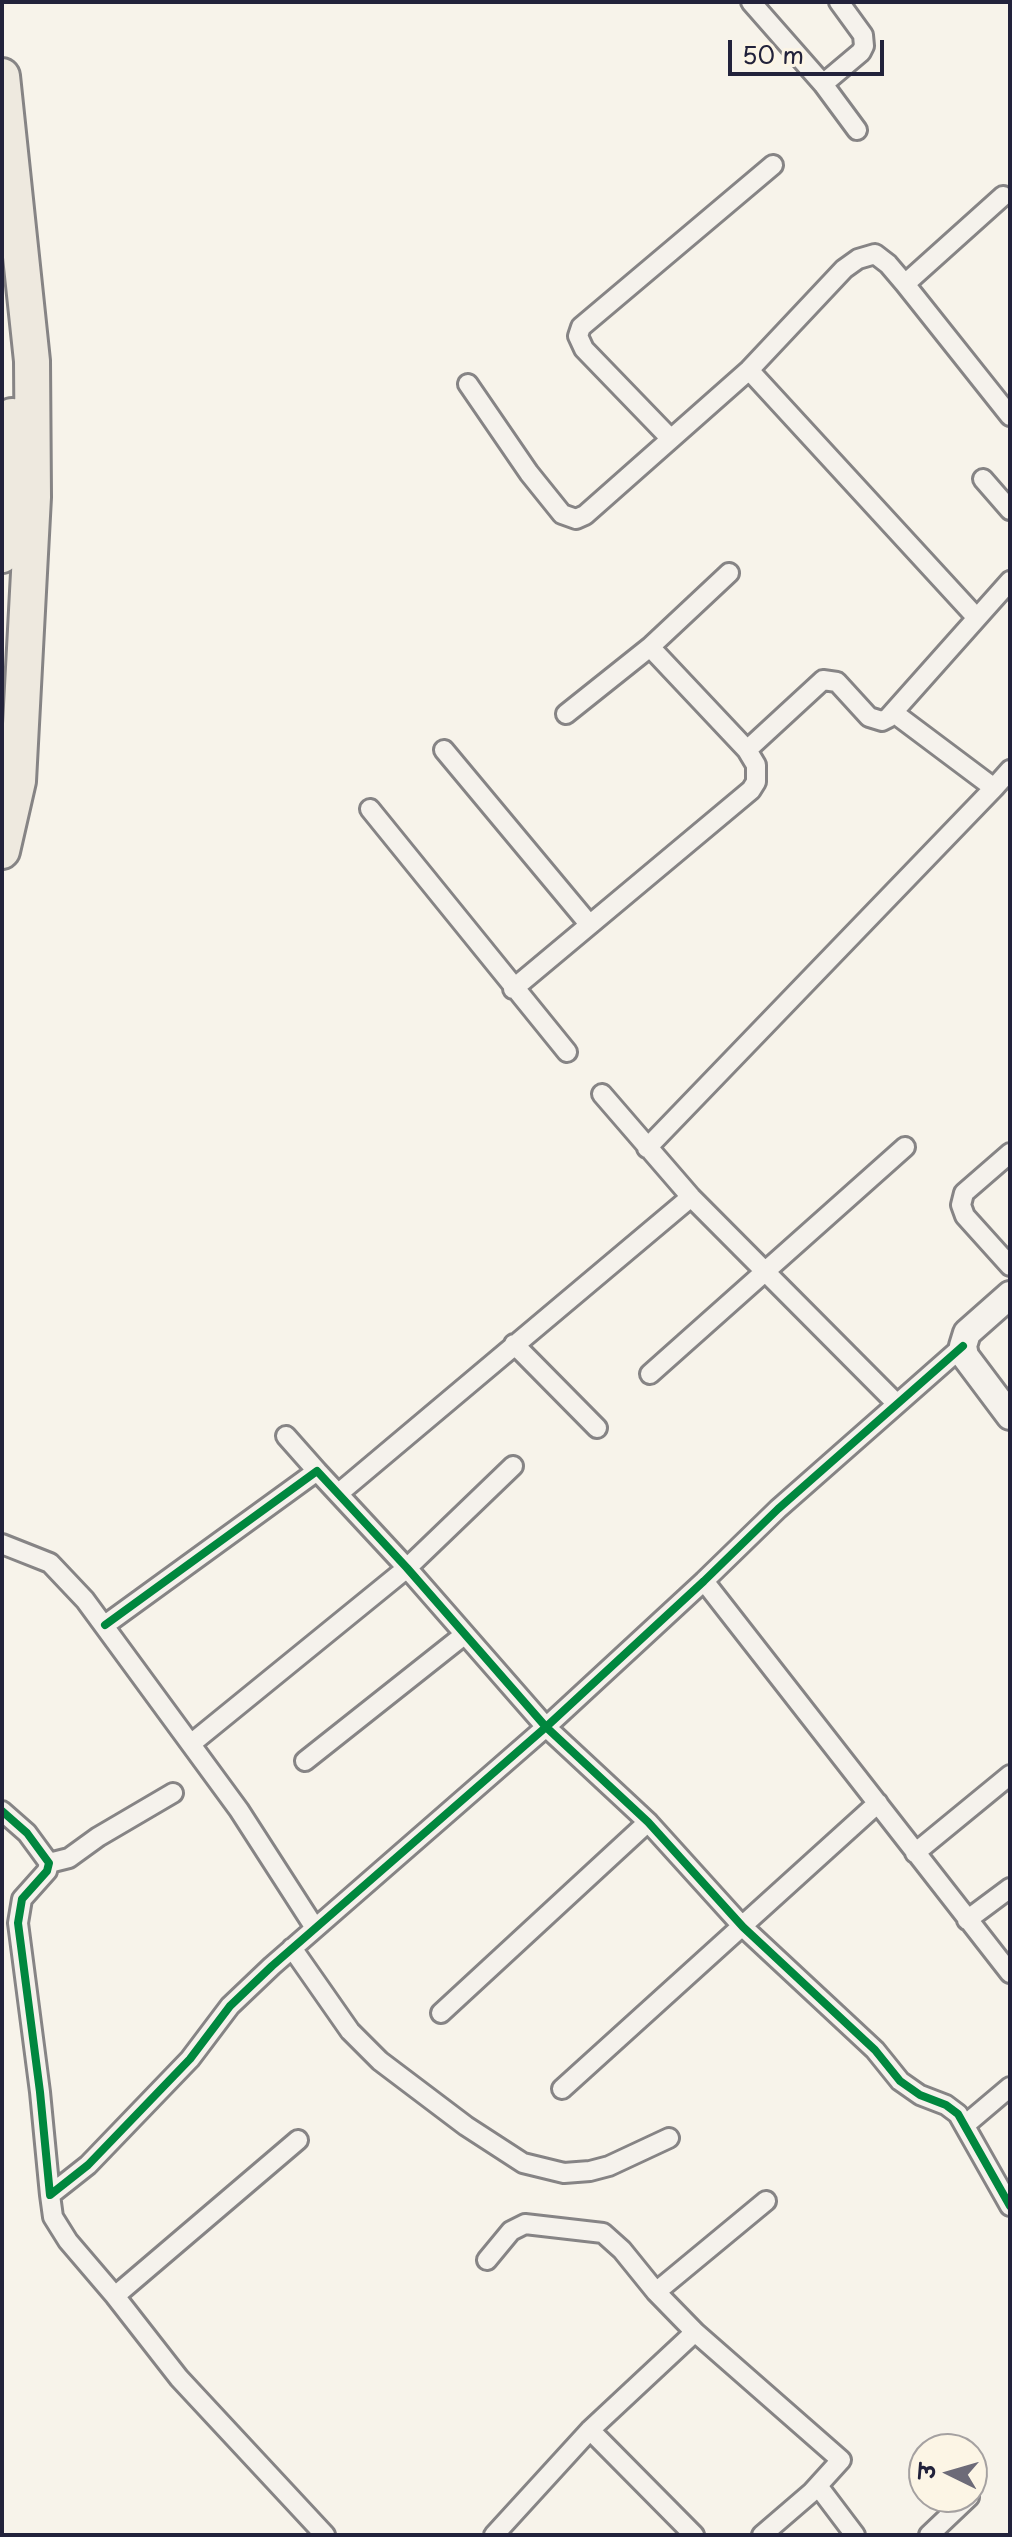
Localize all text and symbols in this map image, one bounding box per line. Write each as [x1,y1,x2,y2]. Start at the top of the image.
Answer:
scale bar [732,24,888,74]
text: 50 m [742,36,804,72]
north arrow [908,2433,988,2513]
text: उ [909,2462,943,2480]

